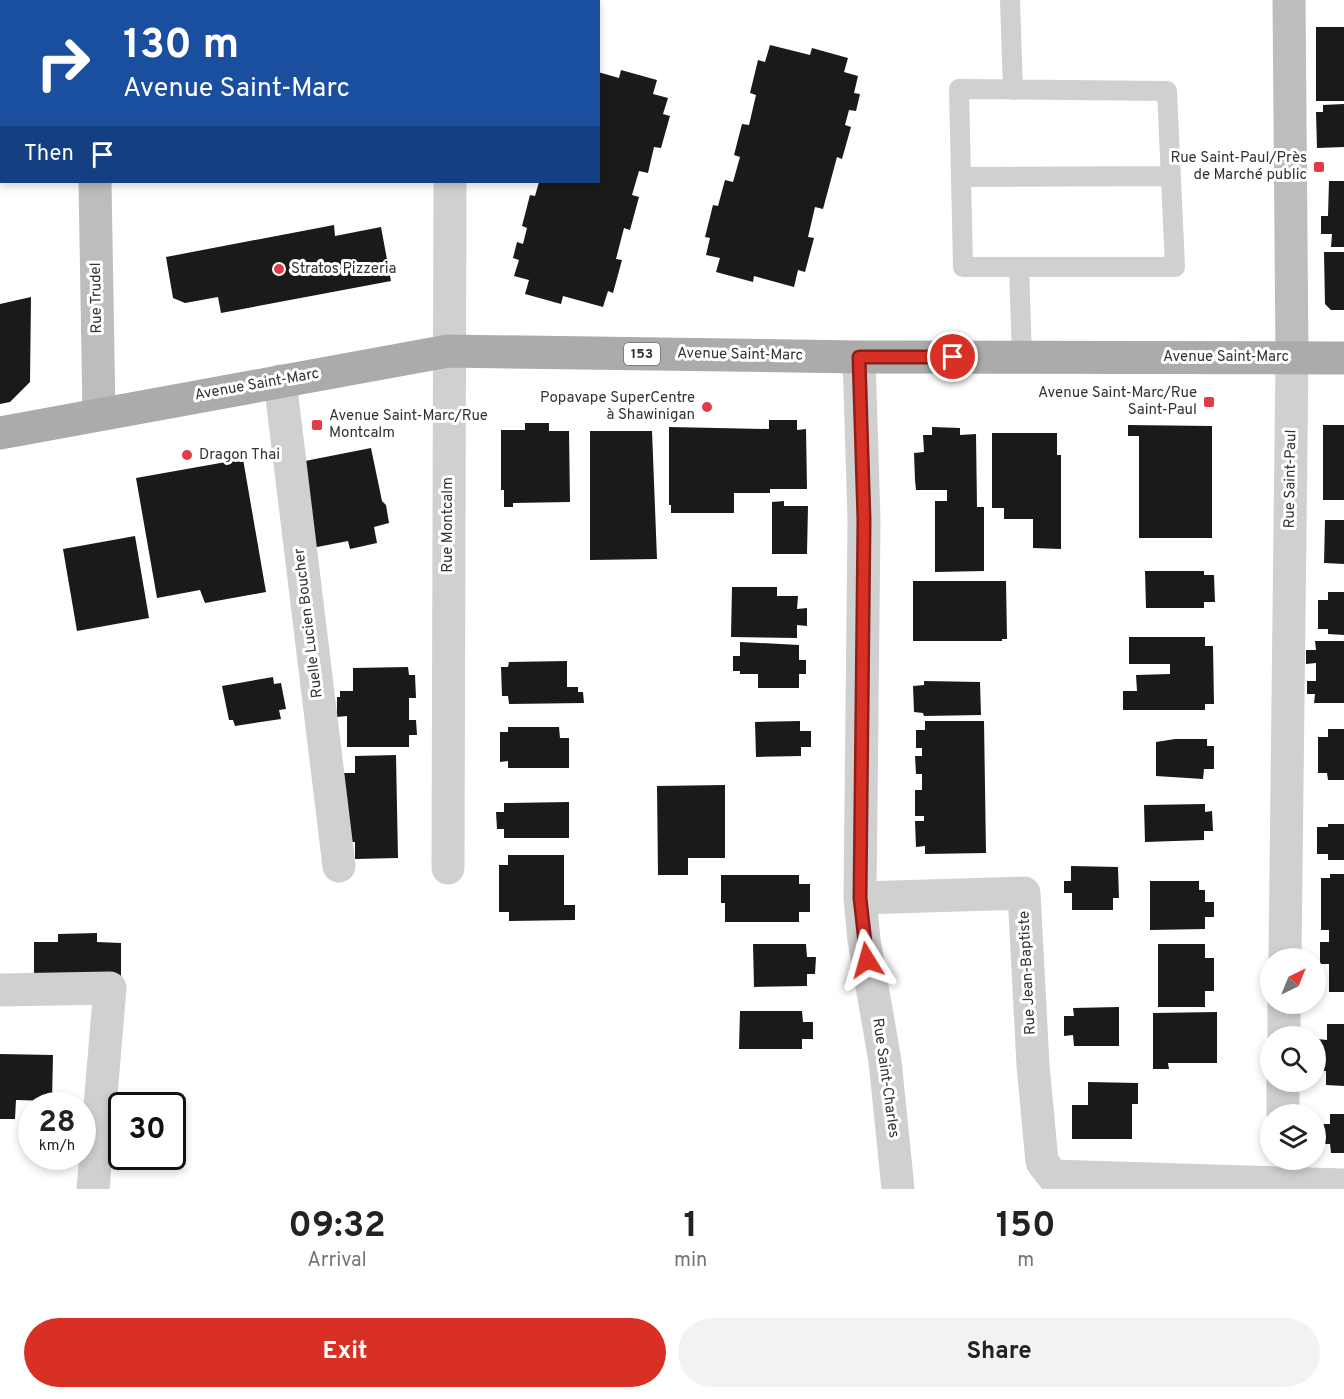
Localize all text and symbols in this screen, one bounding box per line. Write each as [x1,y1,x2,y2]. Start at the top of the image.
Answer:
text: 130 m [123,20,239,73]
icon: right [24,24,102,102]
text: Avenue Saint-Marc [123,72,350,106]
icon: arrive [86,138,119,171]
text: Then [24,141,74,168]
place label: Rue Saint-Paul/Près de Marché public [1170,149,1307,185]
marker: Rue Saint-Paul/Près de Marché public [1312,160,1326,174]
place label: Stratos Pizzeria [291,260,396,279]
street label: Rue Trudel [87,262,107,334]
marker: Stratos Pizzeria [272,262,286,276]
pin [927,331,978,382]
icon: arrive [936,340,969,373]
road number: 153 [624,343,660,365]
street label: Avenue Saint-Marc [677,344,803,366]
street label: Avenue Saint-Marc [1163,348,1289,367]
street label: Avenue Saint-Marc [193,365,321,405]
place label: Avenue Saint-Marc/Rue Saint-Paul [1038,384,1197,420]
place label: Popavape SuperCentre à Shawinigan [540,389,695,425]
marker: Avenue Saint-Marc/Rue Saint-Paul [1202,395,1216,409]
marker: Popavape SuperCentre à Shawinigan [700,400,714,414]
place label: Avenue Saint-Marc/Rue Montcalm [329,407,488,443]
marker: Avenue Saint-Marc/Rue Montcalm [310,418,324,432]
street label: Rue Saint-Paul [1281,429,1301,529]
place label: Dragon Thai [199,446,280,465]
marker: Dragon Thai [180,448,194,462]
street label: Rue Montcalm [439,477,458,573]
street label: Ruelle Lucien Boucher [290,547,328,699]
street label: Rue Jean-Baptiste [1015,910,1041,1036]
position arrow [835,928,899,992]
north arrow [1260,948,1326,1014]
map controls [1260,948,1326,1170]
street label: Rue Saint-Charles [867,1017,903,1139]
button: search [1260,1026,1326,1092]
speed limit sign: 30 [108,1092,186,1170]
button: layers [1260,1104,1326,1170]
text: 28 [38,1105,76,1142]
text: km/h [39,1137,75,1156]
text: 09:32 [288,1204,386,1250]
text: 1 [683,1204,698,1250]
text: 150 [996,1204,1056,1250]
text: Arrival [307,1248,367,1274]
text: min [674,1248,707,1274]
text: m [1017,1248,1034,1274]
button: Exit [24,1318,666,1387]
button: Share [678,1318,1320,1387]

